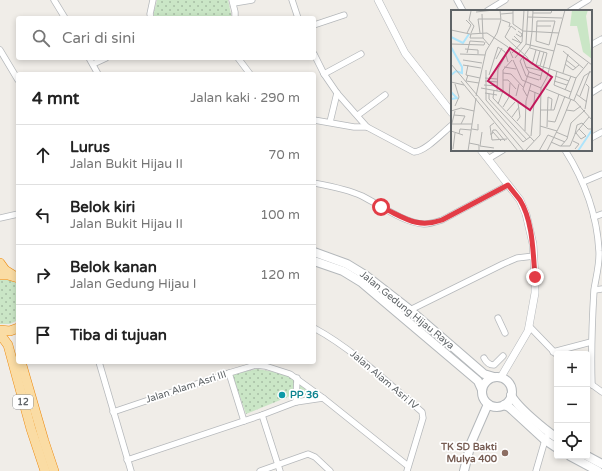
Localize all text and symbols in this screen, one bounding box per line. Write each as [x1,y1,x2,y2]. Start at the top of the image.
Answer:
inset map [451,10,592,151]
search box [16,16,316,60]
icon: search [30,27,52,49]
text: Cari di sini [62,29,135,47]
text: 4 mnt [32,88,79,109]
text: Jalan kaki · 290 m [190,90,300,106]
text: Lurus [70,138,110,156]
icon: ahead [32,144,54,166]
text: 70 m [268,147,300,163]
text: Jalan Bukit Hijau II [70,156,183,172]
text: Belok kiri [70,198,135,216]
route start [372,198,390,216]
icon: left [32,204,54,226]
text: 100 m [260,207,300,223]
text: Jalan Bukit Hijau II [70,216,183,232]
text: Belok kanan [70,258,157,276]
icon: right [32,264,54,286]
text: 120 m [260,267,300,283]
street label: Jalan Gedung Hijau Raya [357,268,457,352]
route end [526,268,544,286]
text: Jalan Gedung Hijau I [70,276,197,292]
icon: arrive [32,324,54,346]
text: Tiba di tujuan [70,326,167,344]
street label: Jalan Alam Asri IV [347,348,421,412]
map controls [554,351,590,459]
button: + [554,351,590,387]
street label: Jalan Alam Asri III [144,368,228,406]
button: − [554,387,590,423]
place label: PP 36 [290,389,319,401]
marker: PP 36 [277,390,287,400]
road number: 12 [13,395,33,409]
button: locate [554,423,590,459]
place label: TK SD Bakti Mulya 400 [440,441,498,465]
marker: TK SD Bakti Mulya 400 [500,448,510,458]

